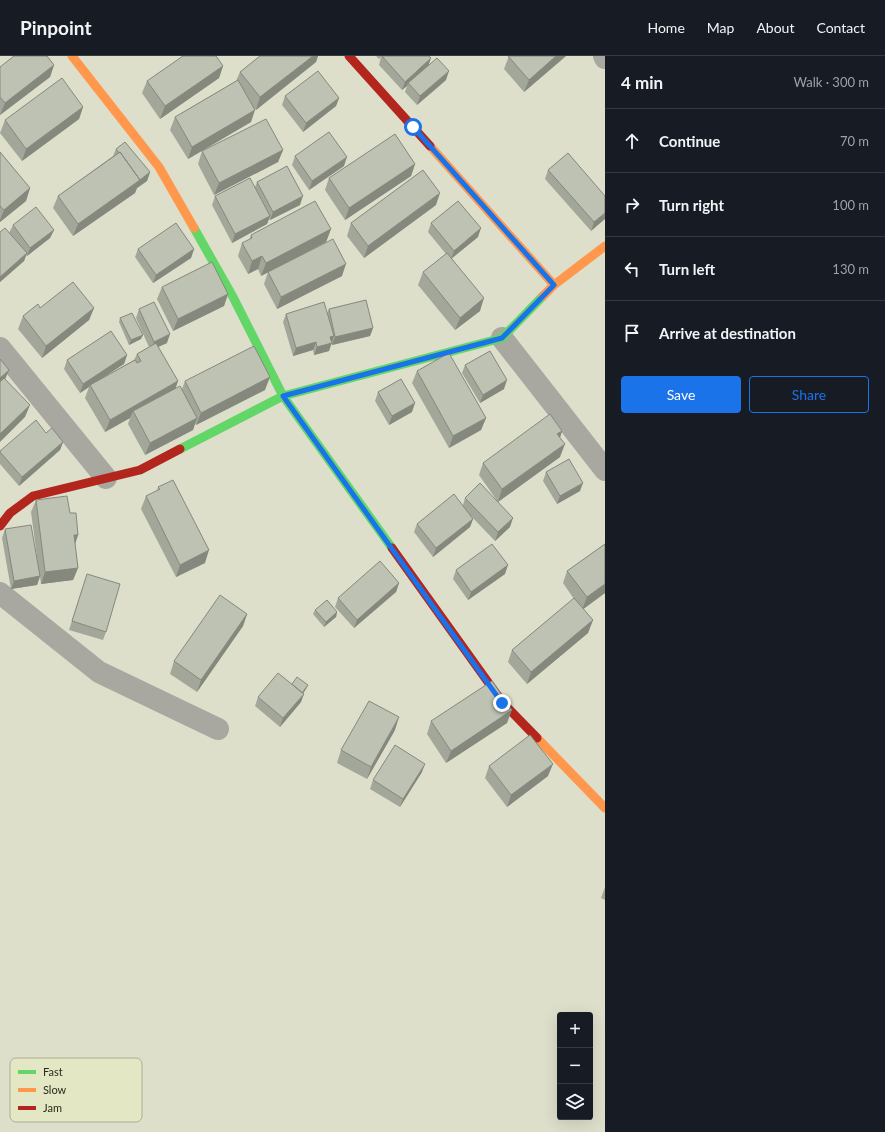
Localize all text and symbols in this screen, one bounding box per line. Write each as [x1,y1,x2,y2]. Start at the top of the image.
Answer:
text: Pinpoint [20,16,91,39]
text: Home [647,19,685,36]
text: Map [707,19,734,36]
text: About [756,19,794,36]
text: Contact [816,19,865,36]
text: 4 min [621,72,663,93]
text: Walk · 300 m [793,74,869,90]
route start [404,118,422,136]
icon: ahead [621,130,643,152]
text: Continue [659,132,720,150]
text: 70 m [840,133,869,149]
icon: right [621,194,643,216]
text: Turn right [659,196,724,214]
text: 100 m [832,197,869,213]
icon: left [621,258,643,280]
text: Turn left [659,260,715,278]
text: 130 m [832,261,869,277]
icon: arrive [621,322,643,344]
text: Arrive at destination [659,324,796,342]
button: Save [621,376,741,413]
button: Share [749,376,869,413]
route end [493,694,511,712]
map controls [557,1012,593,1120]
button: + [557,1012,593,1048]
button: − [557,1048,593,1084]
legend [10,1058,142,1122]
text: Fast [43,1065,63,1078]
text: Slow [43,1083,67,1096]
button: layers [557,1084,593,1120]
text: Jam [43,1101,62,1114]

